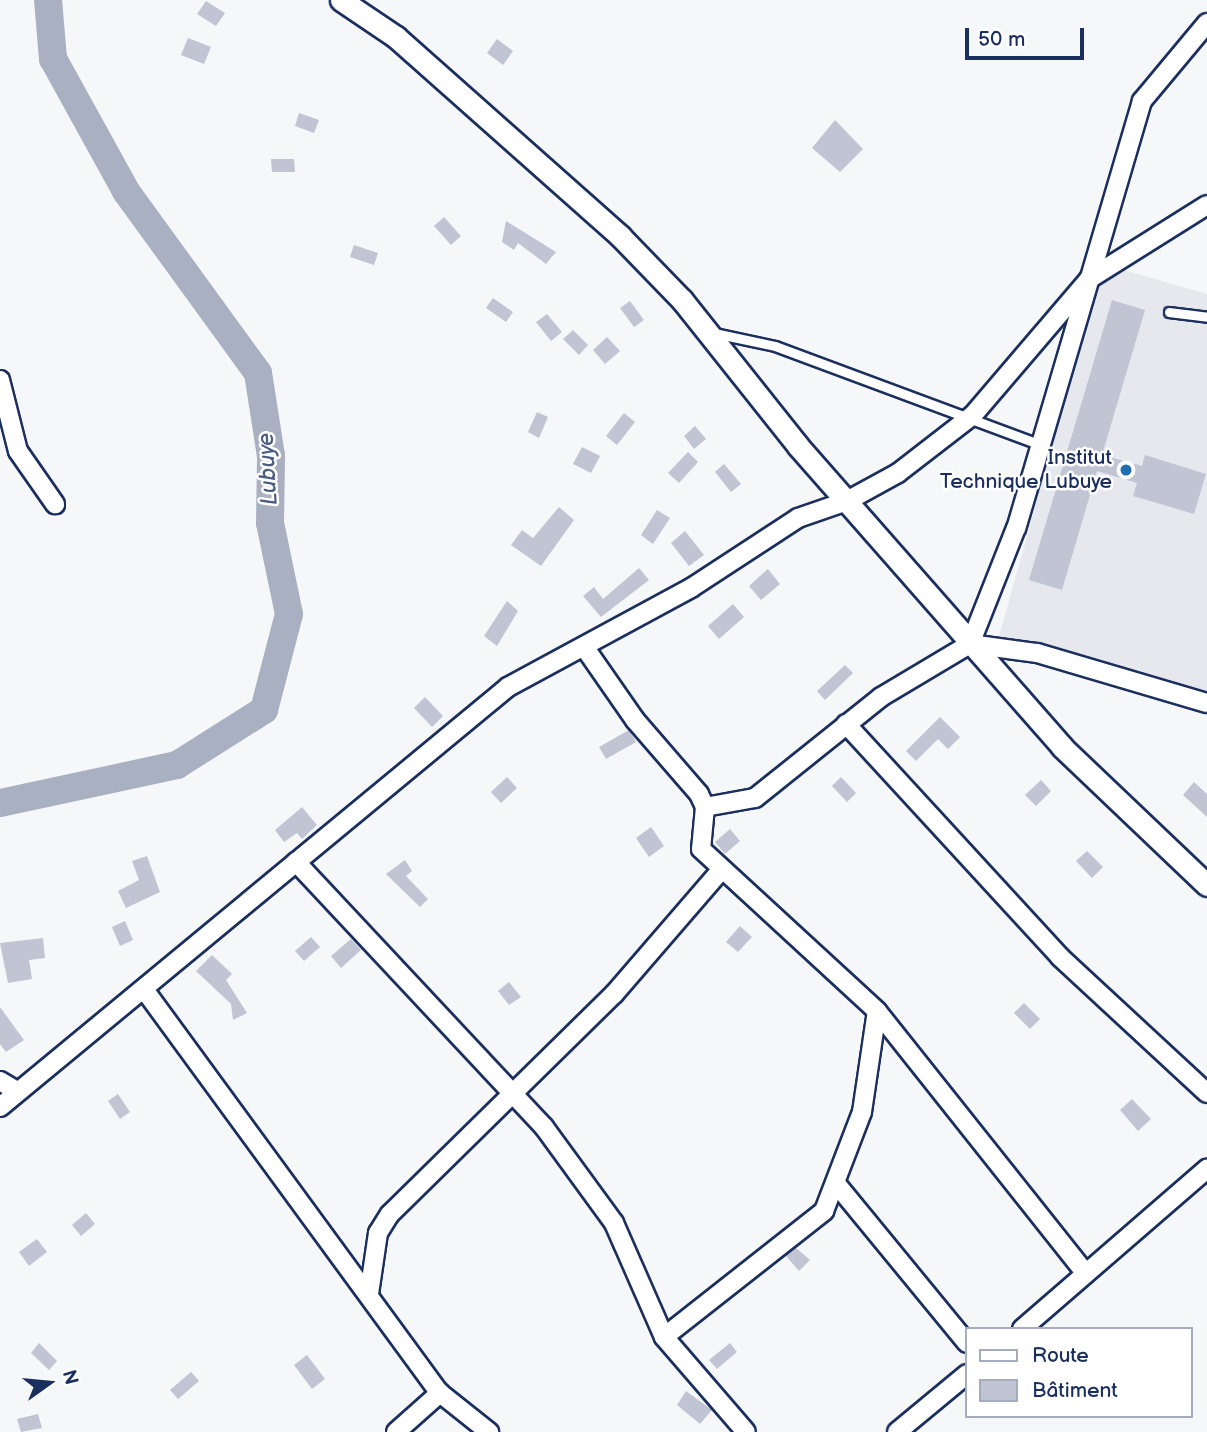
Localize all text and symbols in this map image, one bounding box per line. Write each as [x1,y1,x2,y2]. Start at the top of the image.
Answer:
scale bar [969,14,1088,58]
text: 50 m [978,27,1025,52]
water label: Lubuye [252,432,284,506]
place label: Institut Technique Lubuye [940,445,1112,495]
marker: Institut Technique Lubuye [1118,462,1134,478]
legend [965,1327,1193,1418]
text: Route [1032,1343,1089,1368]
north arrow [14,1348,84,1418]
text: N [57,1368,83,1387]
text: Bâtiment [1032,1378,1118,1403]

